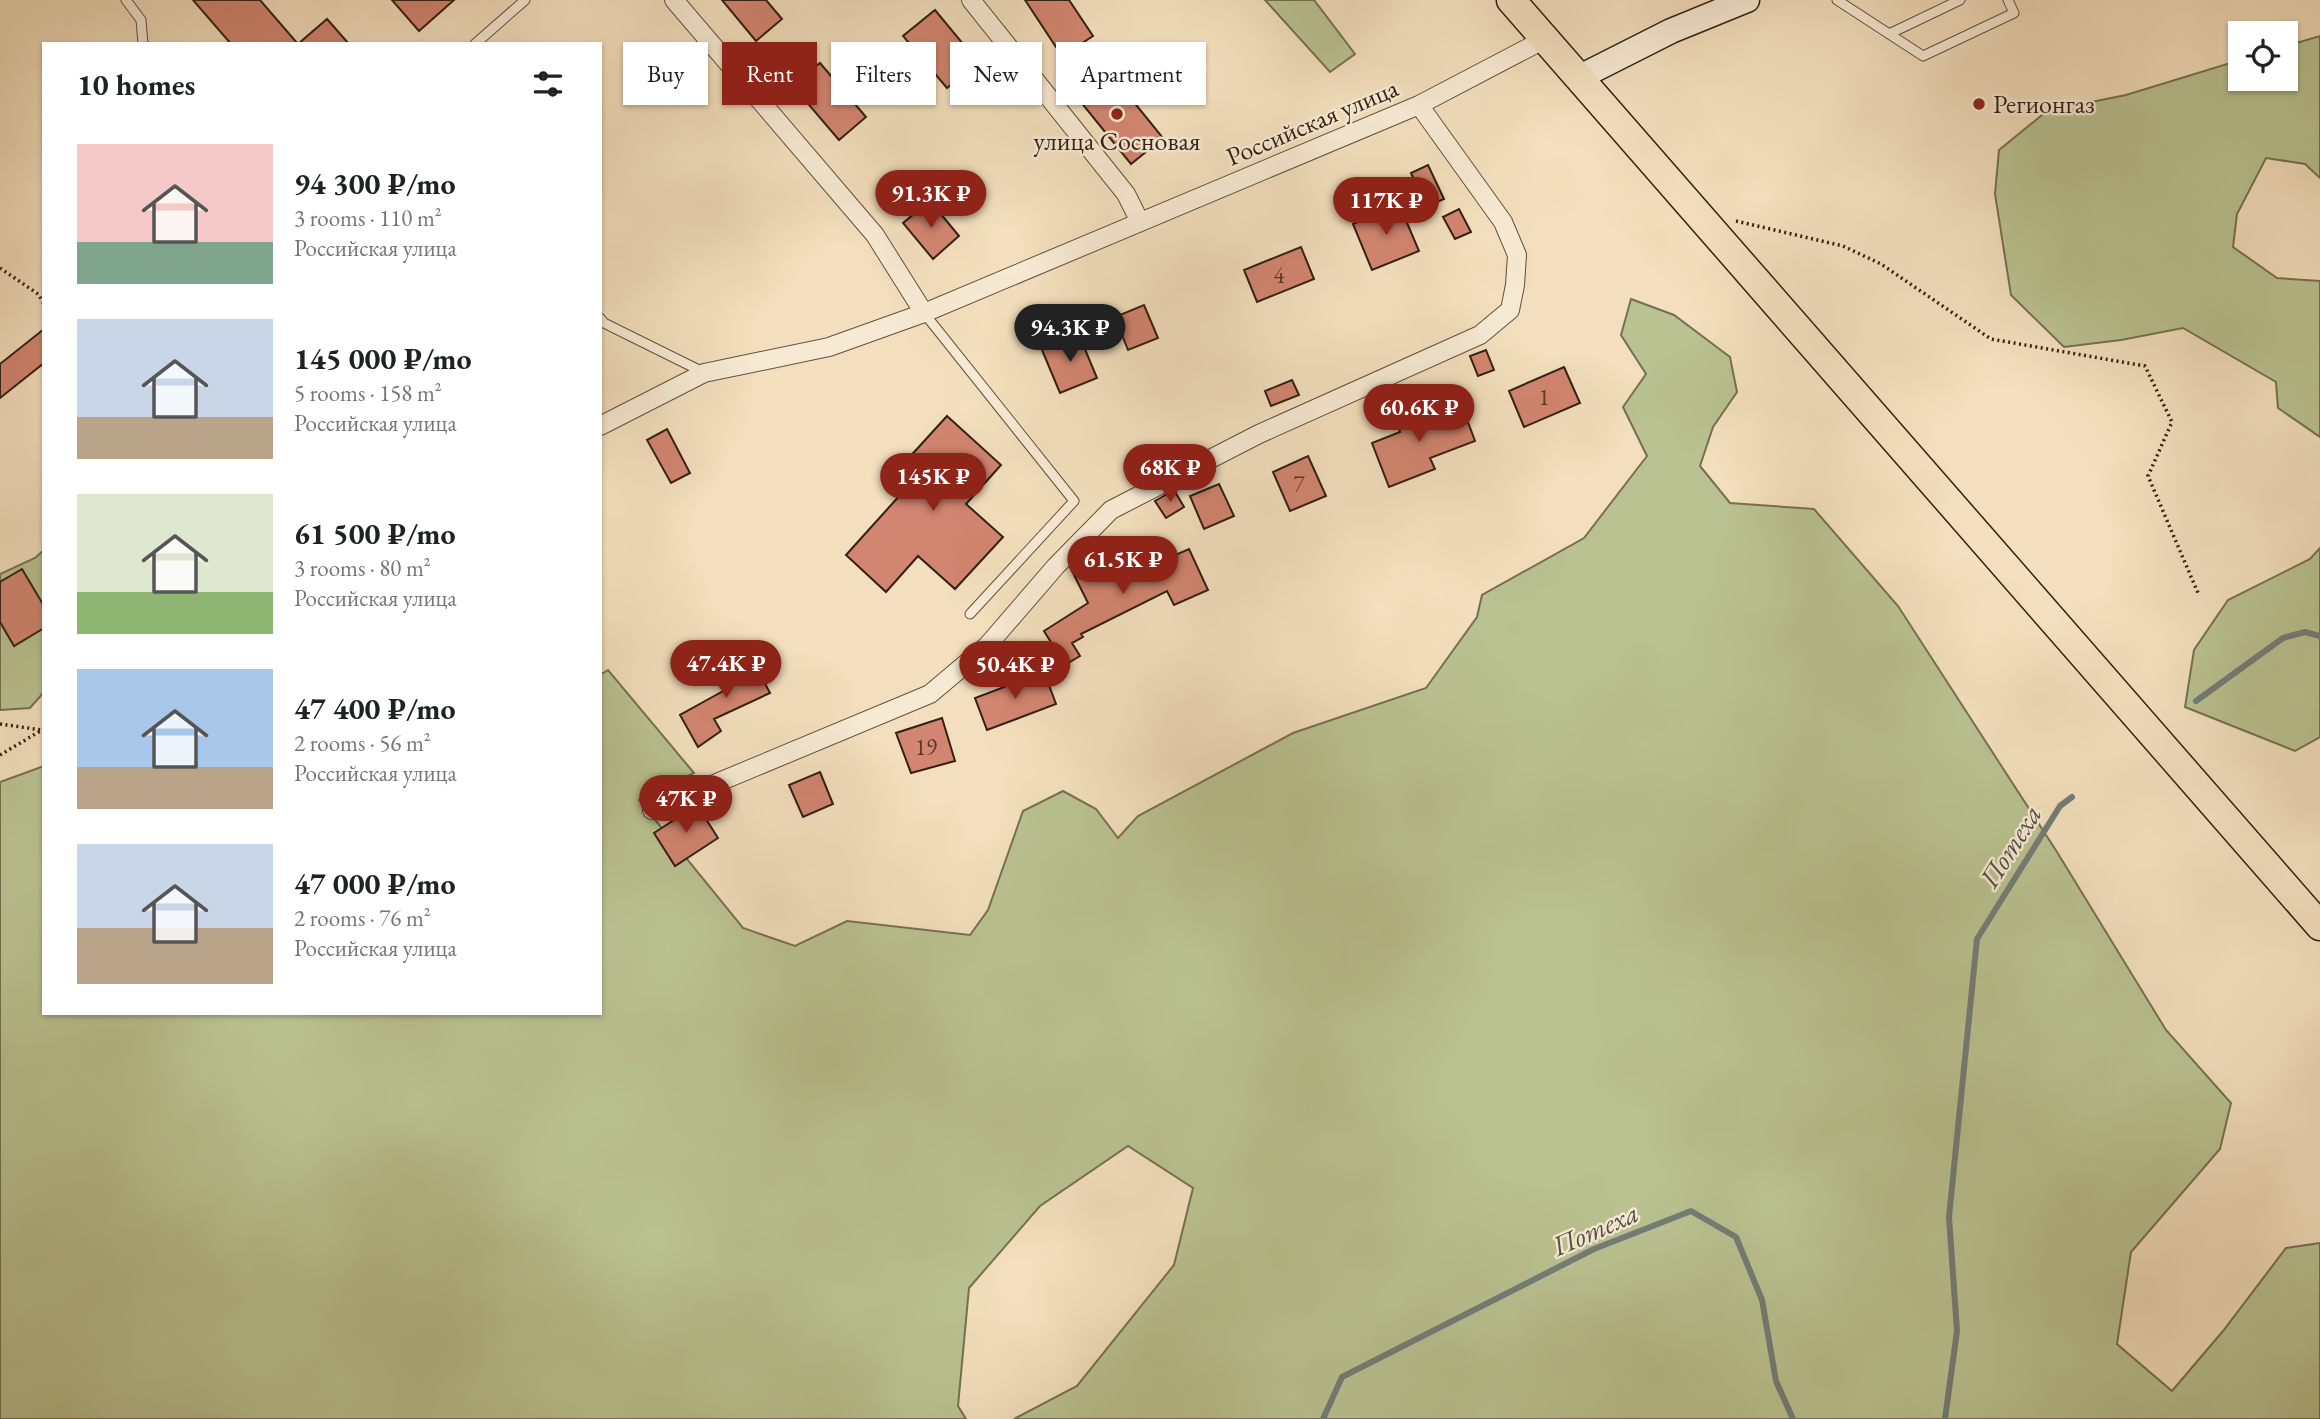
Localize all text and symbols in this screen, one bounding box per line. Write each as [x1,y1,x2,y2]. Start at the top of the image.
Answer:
map controls [2228,21,2298,91]
button: locate [2228,21,2298,91]
chip: Buy [623,42,708,105]
chip: Rent [722,42,817,105]
chip: Filters [831,42,936,105]
chip: New [950,42,1042,105]
chip: Apartment [1056,42,1206,105]
text: 10 homes [77,65,195,104]
icon: filters [529,65,567,103]
street label: Российская улица [1221,70,1404,174]
place label: Регионгаз [1993,87,2095,121]
marker: Регионгаз [1971,96,1987,112]
marker: улица Сосновая [1109,106,1125,122]
place label: улица Сосновая [1034,124,1200,158]
text: 94 300 ₽/mo [294,164,456,203]
pin: 91.3K ₽ [866,170,996,230]
icon: home [133,172,217,256]
pin: 117K ₽ [1329,177,1443,237]
text: 91.3K ₽ [891,178,971,208]
text: 117K ₽ [1349,185,1423,215]
text: 3 rooms · 110 m² [294,203,442,233]
text: Российская улица [294,233,457,263]
house number: 4 [1273,260,1285,290]
pin: 94.3K ₽ [1005,304,1135,364]
text: 94.3K ₽ [1030,312,1110,342]
text: 145 000 ₽/mo [294,339,472,378]
icon: home [133,347,217,431]
text: 5 rooms · 158 m² [294,378,442,408]
house number: 1 [1538,382,1550,412]
pin: 60.6K ₽ [1354,384,1484,444]
text: 60.6K ₽ [1379,392,1459,422]
text: Российская улица [294,408,457,438]
pin: 68K ₽ [1121,444,1219,504]
text: 68K ₽ [1139,452,1201,482]
pin: 145K ₽ [876,454,990,513]
text: 145K ₽ [896,461,970,491]
house number: 7 [1293,469,1305,499]
text: 61 500 ₽/mo [294,514,456,553]
icon: home [133,522,217,606]
pin: 61.5K ₽ [1058,536,1188,596]
text: 61.5K ₽ [1083,544,1163,574]
text: 3 rooms · 80 m² [294,553,431,583]
text: Российская улица [294,583,457,613]
pin: 47.4K ₽ [661,640,791,700]
pin: 50.4K ₽ [950,642,1080,701]
text: 47.4K ₽ [686,648,766,678]
text: 50.4K ₽ [975,649,1055,679]
text: 47 400 ₽/mo [294,689,456,728]
icon: home [133,697,217,781]
text: 2 rooms · 56 m² [294,728,431,758]
house number: 19 [915,732,937,762]
text: Российская улица [294,758,457,788]
pin: 47K ₽ [637,776,735,835]
text: 47K ₽ [655,783,717,813]
water label: Потеха [1970,798,2049,895]
text: 47 000 ₽/mo [294,864,456,903]
icon: home [133,872,217,956]
text: 2 rooms · 76 m² [294,903,431,933]
text: Российская улица [294,933,457,963]
water label: Потеха [1545,1194,1644,1264]

